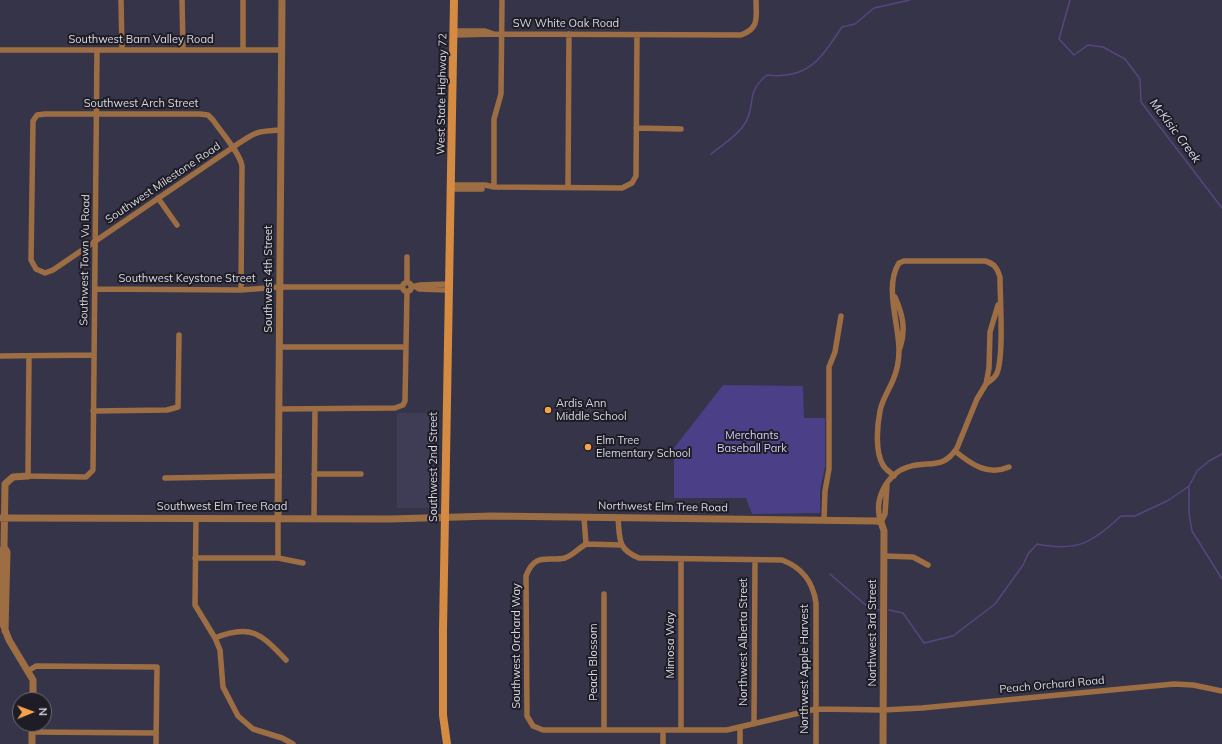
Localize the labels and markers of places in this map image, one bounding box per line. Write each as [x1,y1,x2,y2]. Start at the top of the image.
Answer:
place label: Ardis Ann Middle School [556,397,627,423]
marker: Ardis Ann Middle School [543,405,553,415]
place label: Elm Tree Elementary School [596,434,691,460]
marker: Elm Tree Elementary School [583,442,593,452]

